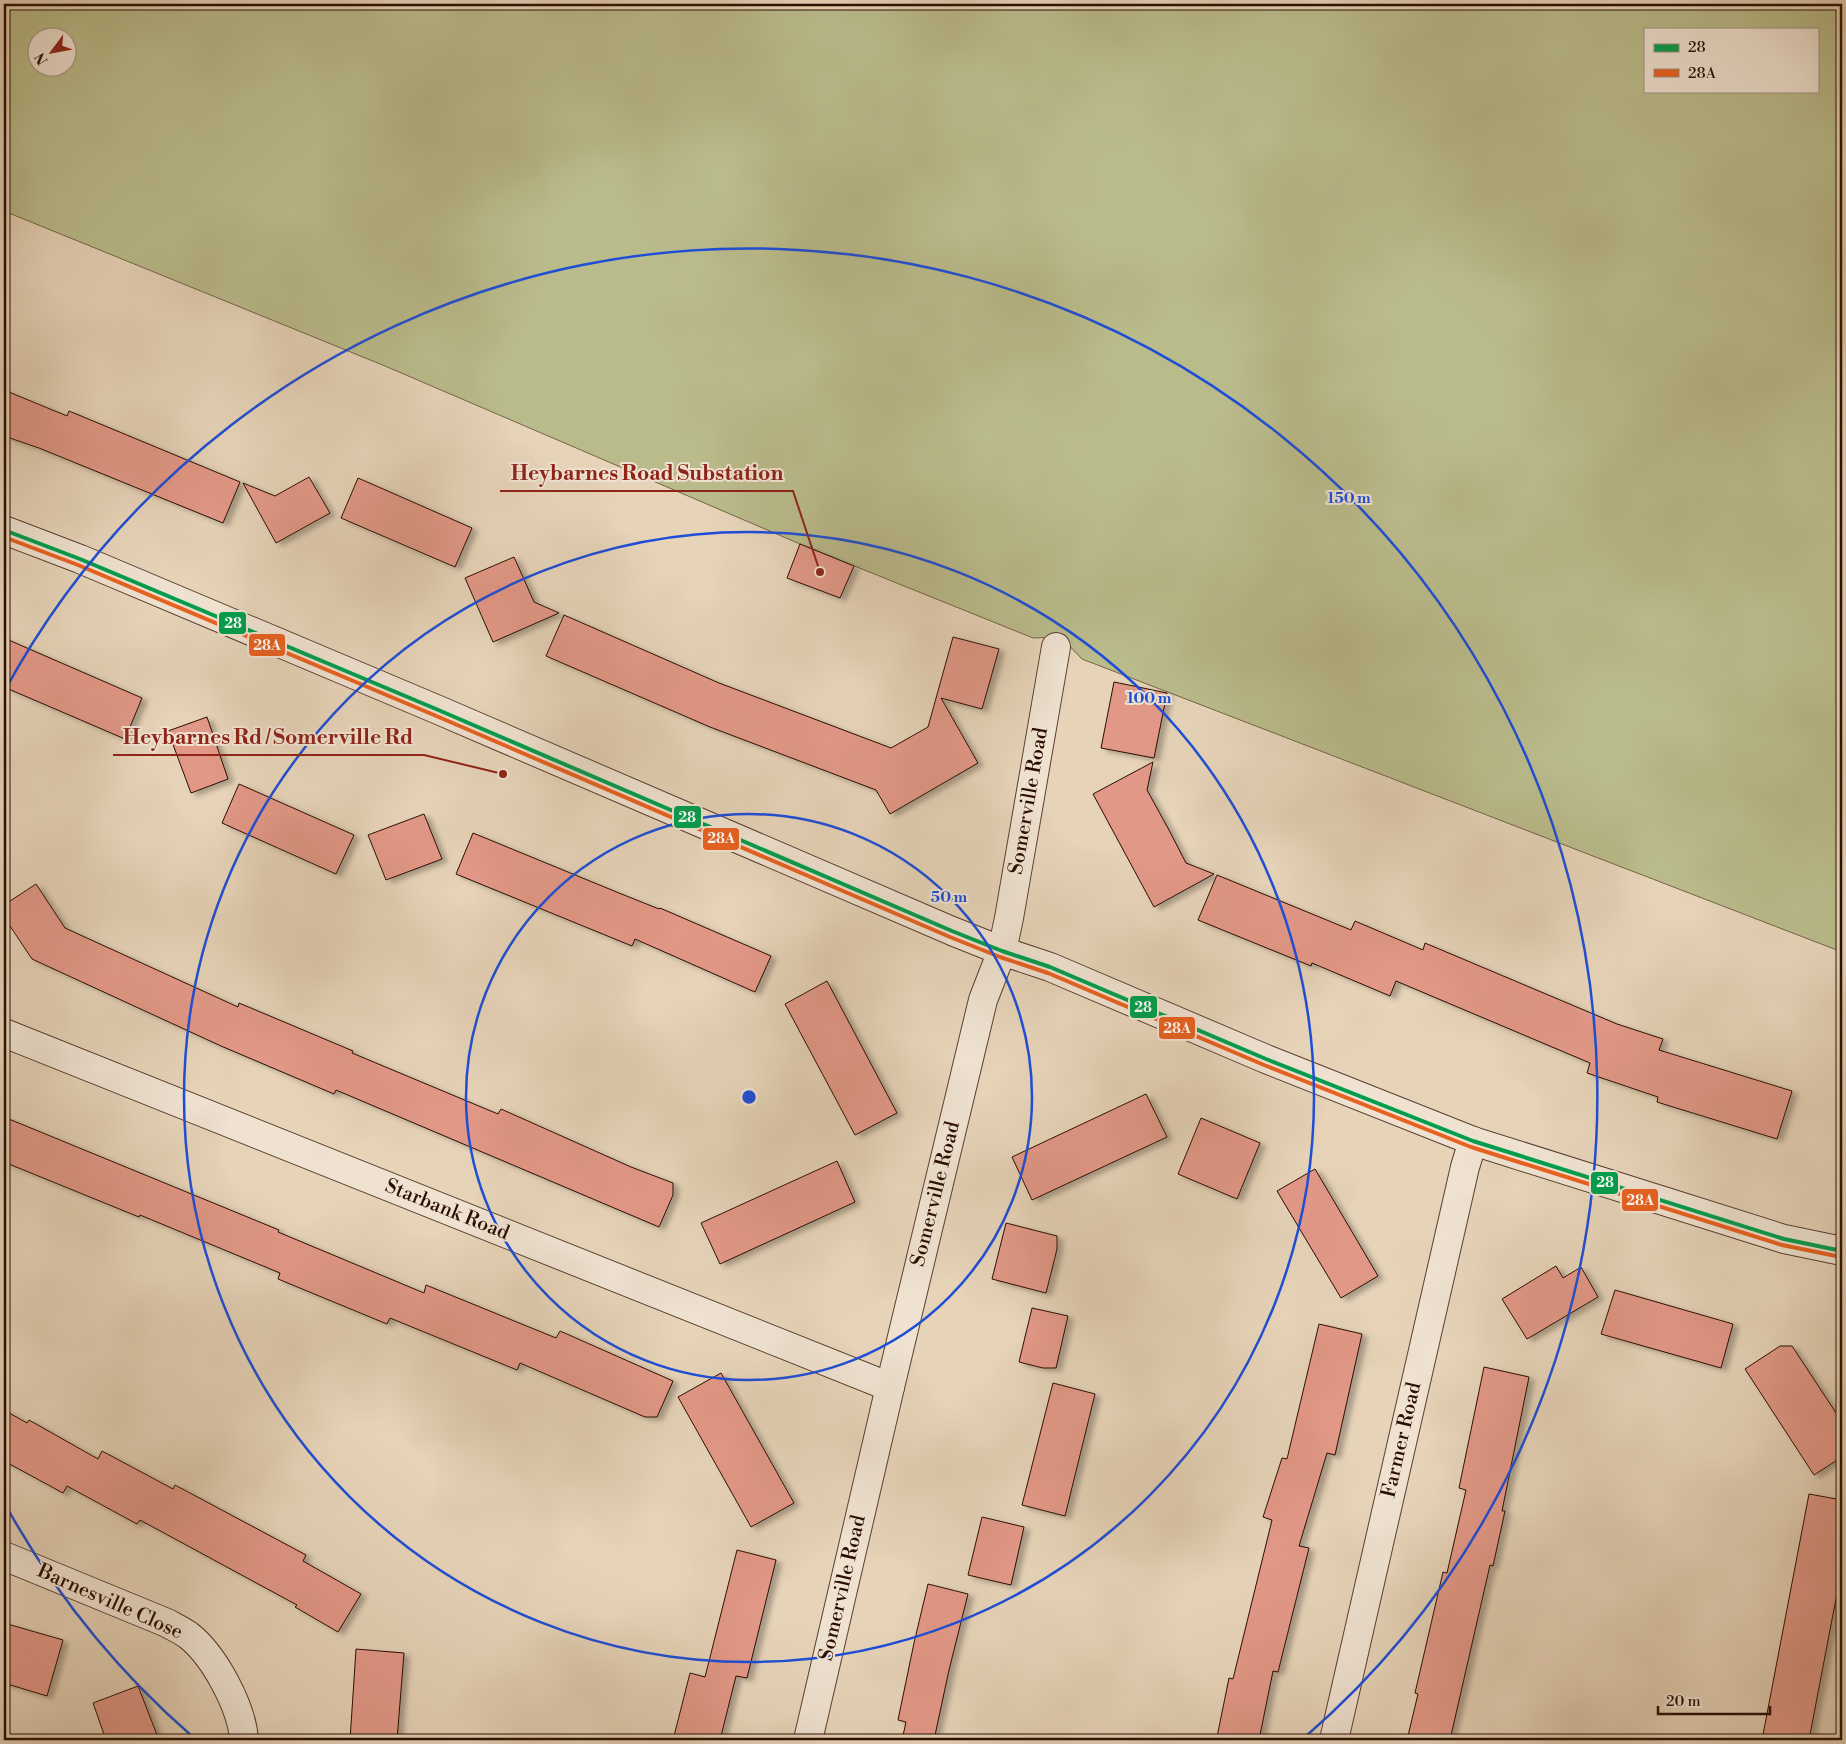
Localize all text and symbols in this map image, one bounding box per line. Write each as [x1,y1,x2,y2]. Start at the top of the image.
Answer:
north arrow [28,28,78,78]
legend [1644,28,1818,92]
text: 28 [1688,38,1706,57]
text: N [31,49,52,68]
text: 28A [1688,64,1717,83]
callout: Heybarnes Road Substation [500,455,793,491]
text: Heybarnes Road Substation [511,461,783,487]
text: 150 m [1327,489,1371,508]
line badge: 28 [218,611,247,635]
text: 28 [224,615,242,633]
line badge: 28A [248,633,286,657]
text: 28A [253,637,282,655]
text: 100 m [1127,689,1172,708]
callout: Heybarnes Rd / Somerville Rd [113,719,424,755]
text: Heybarnes Rd / Somerville Rd [123,725,413,751]
street label: Somerville Road [1004,725,1054,876]
line badge: 28 [673,805,702,829]
text: 28 [678,809,696,827]
line badge: 28A [702,827,740,851]
text: 28A [707,830,736,848]
text: 50 m [931,888,967,907]
line badge: 28 [1129,995,1158,1019]
text: 28 [1134,999,1152,1017]
line badge: 28A [1158,1016,1196,1040]
text: 28A [1163,1020,1192,1038]
centre of rings [740,1088,758,1106]
street label: Somerville Road [906,1118,966,1269]
line badge: 28 [1590,1171,1619,1195]
street label: Starbank Road [381,1174,513,1247]
text: 28 [1596,1174,1614,1192]
line badge: 28A [1621,1188,1659,1212]
text: 28A [1626,1192,1655,1210]
street label: Farmer Road [1377,1379,1428,1500]
street label: Somerville Road [814,1512,872,1663]
street label: Barnesville Close [32,1558,187,1645]
scale bar [1658,1684,1771,1716]
text: 20 m [1666,1692,1701,1711]

